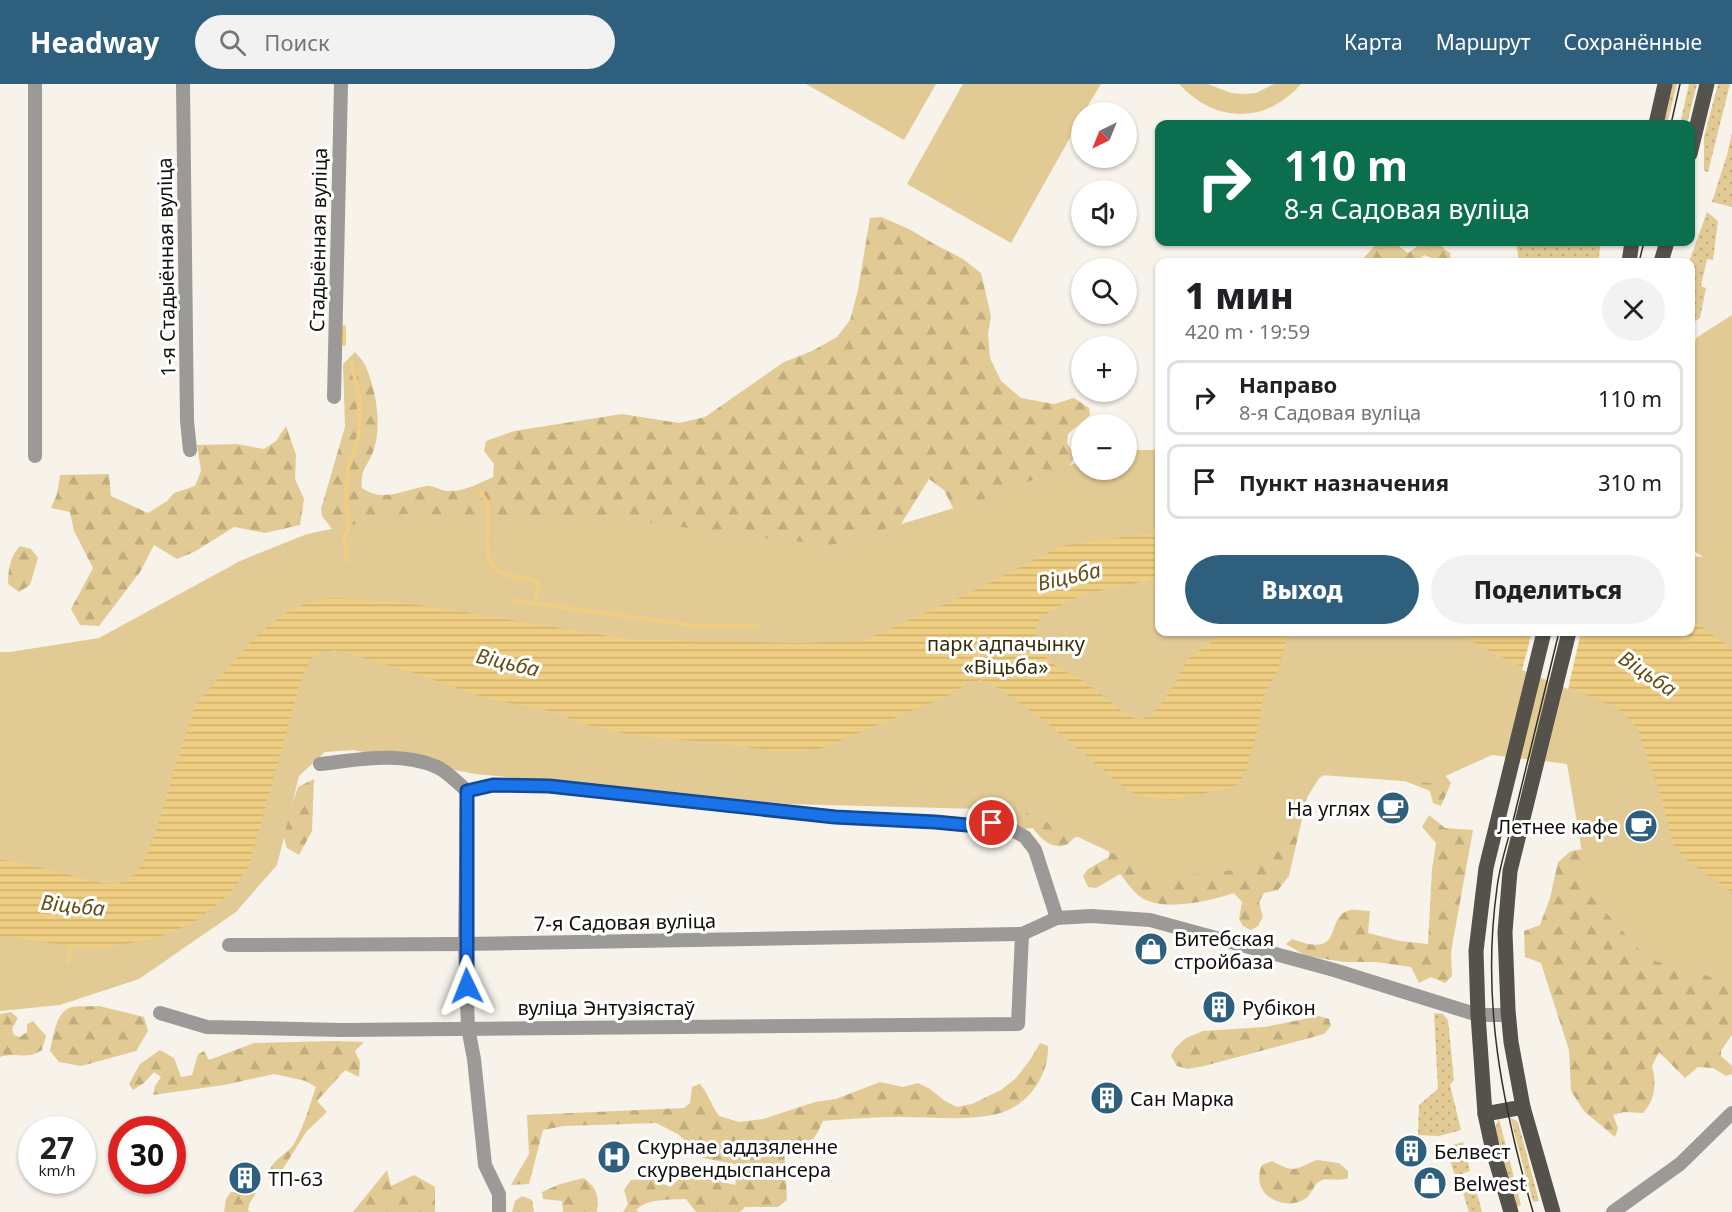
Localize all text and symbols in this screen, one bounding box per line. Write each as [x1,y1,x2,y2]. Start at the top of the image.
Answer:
search box [195,15,615,69]
text: Headway [30,23,159,61]
icon: search [216,26,249,59]
text: Поиск [264,27,330,57]
text: Карта [1344,28,1403,56]
text: Маршрут [1436,28,1531,56]
text: Сохранённые [1564,28,1702,56]
north arrow [1071,102,1137,168]
map controls [1071,102,1137,480]
text: 110 m [1284,136,1408,193]
icon: right [1185,144,1263,222]
street label: Стадыённая вуліца [303,148,333,332]
street label: 1-я Стадыённая вуліца [151,157,181,377]
button: sound [1071,180,1137,246]
text: 8-я Садовая вуліца [1284,190,1530,227]
button: search [1071,258,1137,324]
text: 1 мин [1185,271,1294,320]
button: close [1602,278,1665,341]
text: 420 m · 19:59 [1185,318,1310,345]
button: + [1071,336,1137,402]
text: Направо [1239,369,1337,399]
icon: right [1188,381,1221,414]
text: 110 m [1598,383,1662,413]
text: 8-я Садовая вуліца [1239,399,1421,426]
button: − [1071,414,1137,480]
icon: arrive [1188,465,1221,498]
text: Пункт назначения [1239,467,1449,497]
text: 310 m [1598,467,1662,497]
water label: Віцьба [1035,555,1103,597]
button: Выход [1185,555,1419,624]
button: Поделиться [1431,555,1665,624]
park label: парк адпачынку «Віцьба» [927,630,1086,680]
water label: Віцьба [474,641,542,683]
water label: Віцьба [1614,643,1682,703]
cafe icon: На углях [1375,790,1411,826]
place label: На углях [1287,795,1371,822]
pin [966,797,1017,848]
icon: arrive [975,806,1008,839]
cafe icon: Летнее кафе [1623,808,1659,844]
place label: Летнее кафе [1497,813,1618,840]
water label: Віцьба [40,888,106,922]
street label: 7-я Садовая вуліца [534,907,716,937]
place label: Витебская стройбаза [1174,925,1274,975]
shop icon: Витебская стройбаза [1133,931,1169,967]
position arrow [435,954,499,1018]
building icon: Рубікон [1201,989,1237,1025]
street label: вуліца Энтузіястаў [517,994,695,1021]
place label: Рубікон [1242,994,1316,1021]
building icon: Сан Марка [1089,1080,1125,1116]
place label: Сан Марка [1130,1085,1234,1112]
speed limit sign: 30 [108,1116,186,1194]
text: 27 [40,1127,74,1168]
place label: Скурнае аддзяленне скурвендыспансера [637,1133,838,1183]
building icon: Белвест [1393,1133,1429,1169]
place label: Белвест [1434,1138,1511,1165]
hospital icon: Скурнае аддзяленне скурвендыспансера [596,1139,632,1175]
text: km/h [39,1160,75,1180]
building icon: ТП-63 [227,1160,263,1196]
place label: ТП-63 [268,1165,323,1192]
shop icon: Belwest [1412,1165,1448,1201]
place label: Belwest [1453,1170,1526,1197]

